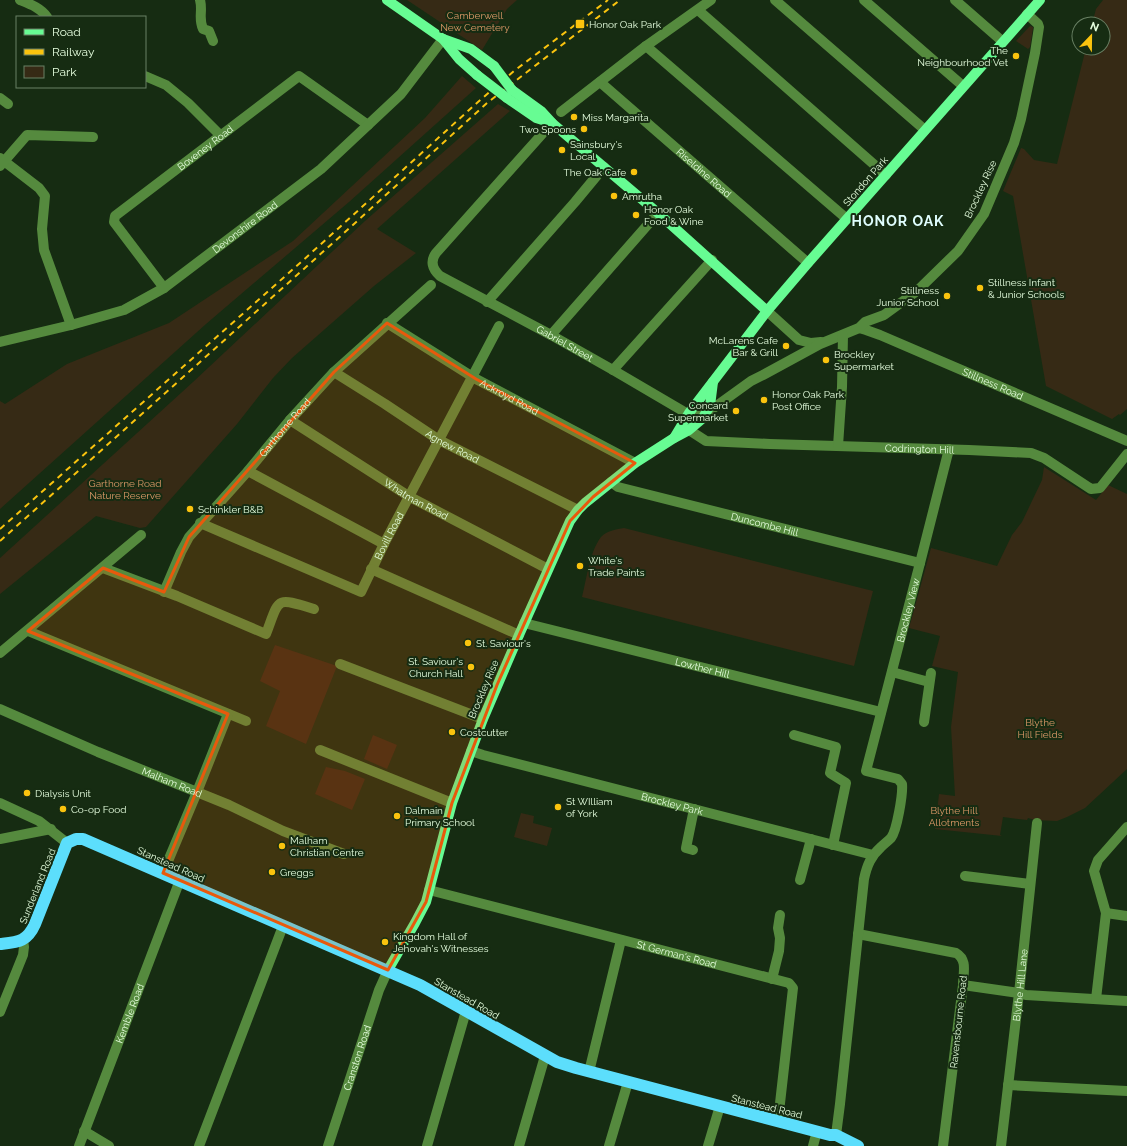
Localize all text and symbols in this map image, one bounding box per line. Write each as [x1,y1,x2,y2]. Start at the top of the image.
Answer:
park label: Camberwell New Cemetery [440,10,510,33]
legend [16,16,146,88]
north arrow [1071,16,1111,56]
marker: Honor Oak Park [574,18,586,30]
place label: Honor Oak Park [589,19,662,30]
text: N [1088,20,1101,35]
text: Road [52,25,81,39]
text: Railway [52,45,95,59]
place label: The Neighbourhood Vet [917,45,1009,68]
marker: The Neighbourhood Vet [1011,51,1021,61]
text: Park [52,65,77,79]
marker: Miss Margarita [569,112,579,122]
place label: Miss Margarita [582,112,649,123]
street label: Boveney Road [175,123,235,173]
place label: Two Spoons [519,124,576,135]
marker: Two Spoons [579,124,589,134]
place label: Sainsbury's Local [570,139,622,162]
marker: Sainsbury's Local [557,145,567,155]
street label: Riseldine Road [674,146,733,200]
street label: Stondon Park [841,154,890,208]
street label: Brockley Rise [962,159,999,220]
place label: The Oak Cafe [564,167,626,178]
marker: The Oak Cafe [629,167,639,177]
marker: Amrutha [609,191,619,201]
place label: Amrutha [622,191,662,202]
street label: Devonshire Road [210,199,280,255]
place label: Honor Oak Food & Wine [644,204,704,227]
marker: Honor Oak Food & Wine [631,210,641,220]
district label: HONOR OAK [852,213,944,229]
place label: Stillness Infant & Junior Schools [988,277,1064,300]
marker: Stillness Infant & Junior Schools [975,283,985,293]
place label: Stillness Junior School [877,285,939,308]
marker: Stillness Junior School [942,291,952,301]
street label: Gabriel Street [534,323,595,364]
place label: McLarens Cafe Bar & Grill [709,335,778,358]
marker: McLarens Cafe Bar & Grill [781,341,791,351]
place label: Brockley Supermarket [834,349,895,372]
marker: Brockley Supermarket [821,355,831,365]
street label: Stillness Road [961,366,1025,402]
street label: Ackroyd Road [478,377,540,417]
place label: Honor Oak Park Post Office [772,389,845,412]
marker: Honor Oak Park Post Office [759,395,769,405]
street label: Garthorne Road [257,396,313,459]
place label: Concard Supermarket [668,400,729,423]
marker: Concard Supermarket [731,406,741,416]
street label: Agnew Road [424,428,481,465]
street label: Codrington Hill [885,442,955,456]
street label: Whatman Road [382,477,450,522]
park label: Garthorne Road Nature Reserve [89,478,162,501]
marker: Schinkler B&B [185,504,195,514]
place label: Schinkler B&B [198,504,263,515]
street label: Bovill Road [372,510,406,561]
street label: Duncombe Hill [730,511,800,538]
place label: White's Trade Paints [588,555,645,578]
marker: White's Trade Paints [575,561,585,571]
street label: Brockley View [895,577,922,643]
marker: St. Saviour's [463,638,473,648]
place label: St. Saviour's [476,638,531,649]
place label: St. Saviour's Church Hall [408,656,463,679]
street label: Lowther Hill [674,656,731,680]
street label: Brockley Rise [466,658,501,720]
marker: St. Saviour's Church Hall [466,662,476,672]
park label: Blythe Hill Fields [1018,717,1063,740]
marker: Costcutter [447,727,457,737]
place label: Costcutter [460,727,509,738]
street label: Malham Road [140,765,204,800]
marker: Dialysis Unit [22,788,32,798]
place label: Dialysis Unit [35,788,92,799]
street label: Brockley Park [640,791,705,817]
place label: St WIlliam of York [566,796,613,819]
marker: St WIlliam of York [553,802,563,812]
marker: Co-op Food [58,804,68,814]
place label: Co-op Food [71,804,126,815]
place label: Dalmain Primary School [405,805,475,828]
park label: Blythe Hill Allotments [929,805,979,828]
marker: Dalmain Primary School [392,811,402,821]
place label: Malham Christian Centre [290,835,364,858]
marker: Malham Christian Centre [277,841,287,851]
street label: Stanstead Road [135,845,206,884]
street label: Sunderland Road [17,847,58,925]
marker: Greggs [267,867,277,877]
place label: Greggs [280,867,314,878]
place label: Kingdom Hall of Jehovah's Witnesses [393,931,489,954]
marker: Kingdom Hall of Jehovah's Witnesses [380,937,390,947]
street label: St German's Road [636,939,718,970]
street label: Blythe Hill Lane [1011,948,1030,1022]
street label: Stanstead Road [432,975,501,1021]
street label: Ravensbourne Road [948,975,969,1069]
street label: Kemble Road [114,982,146,1045]
street label: Cranston Road [342,1024,373,1092]
street label: Stanstead Road [730,1092,804,1121]

